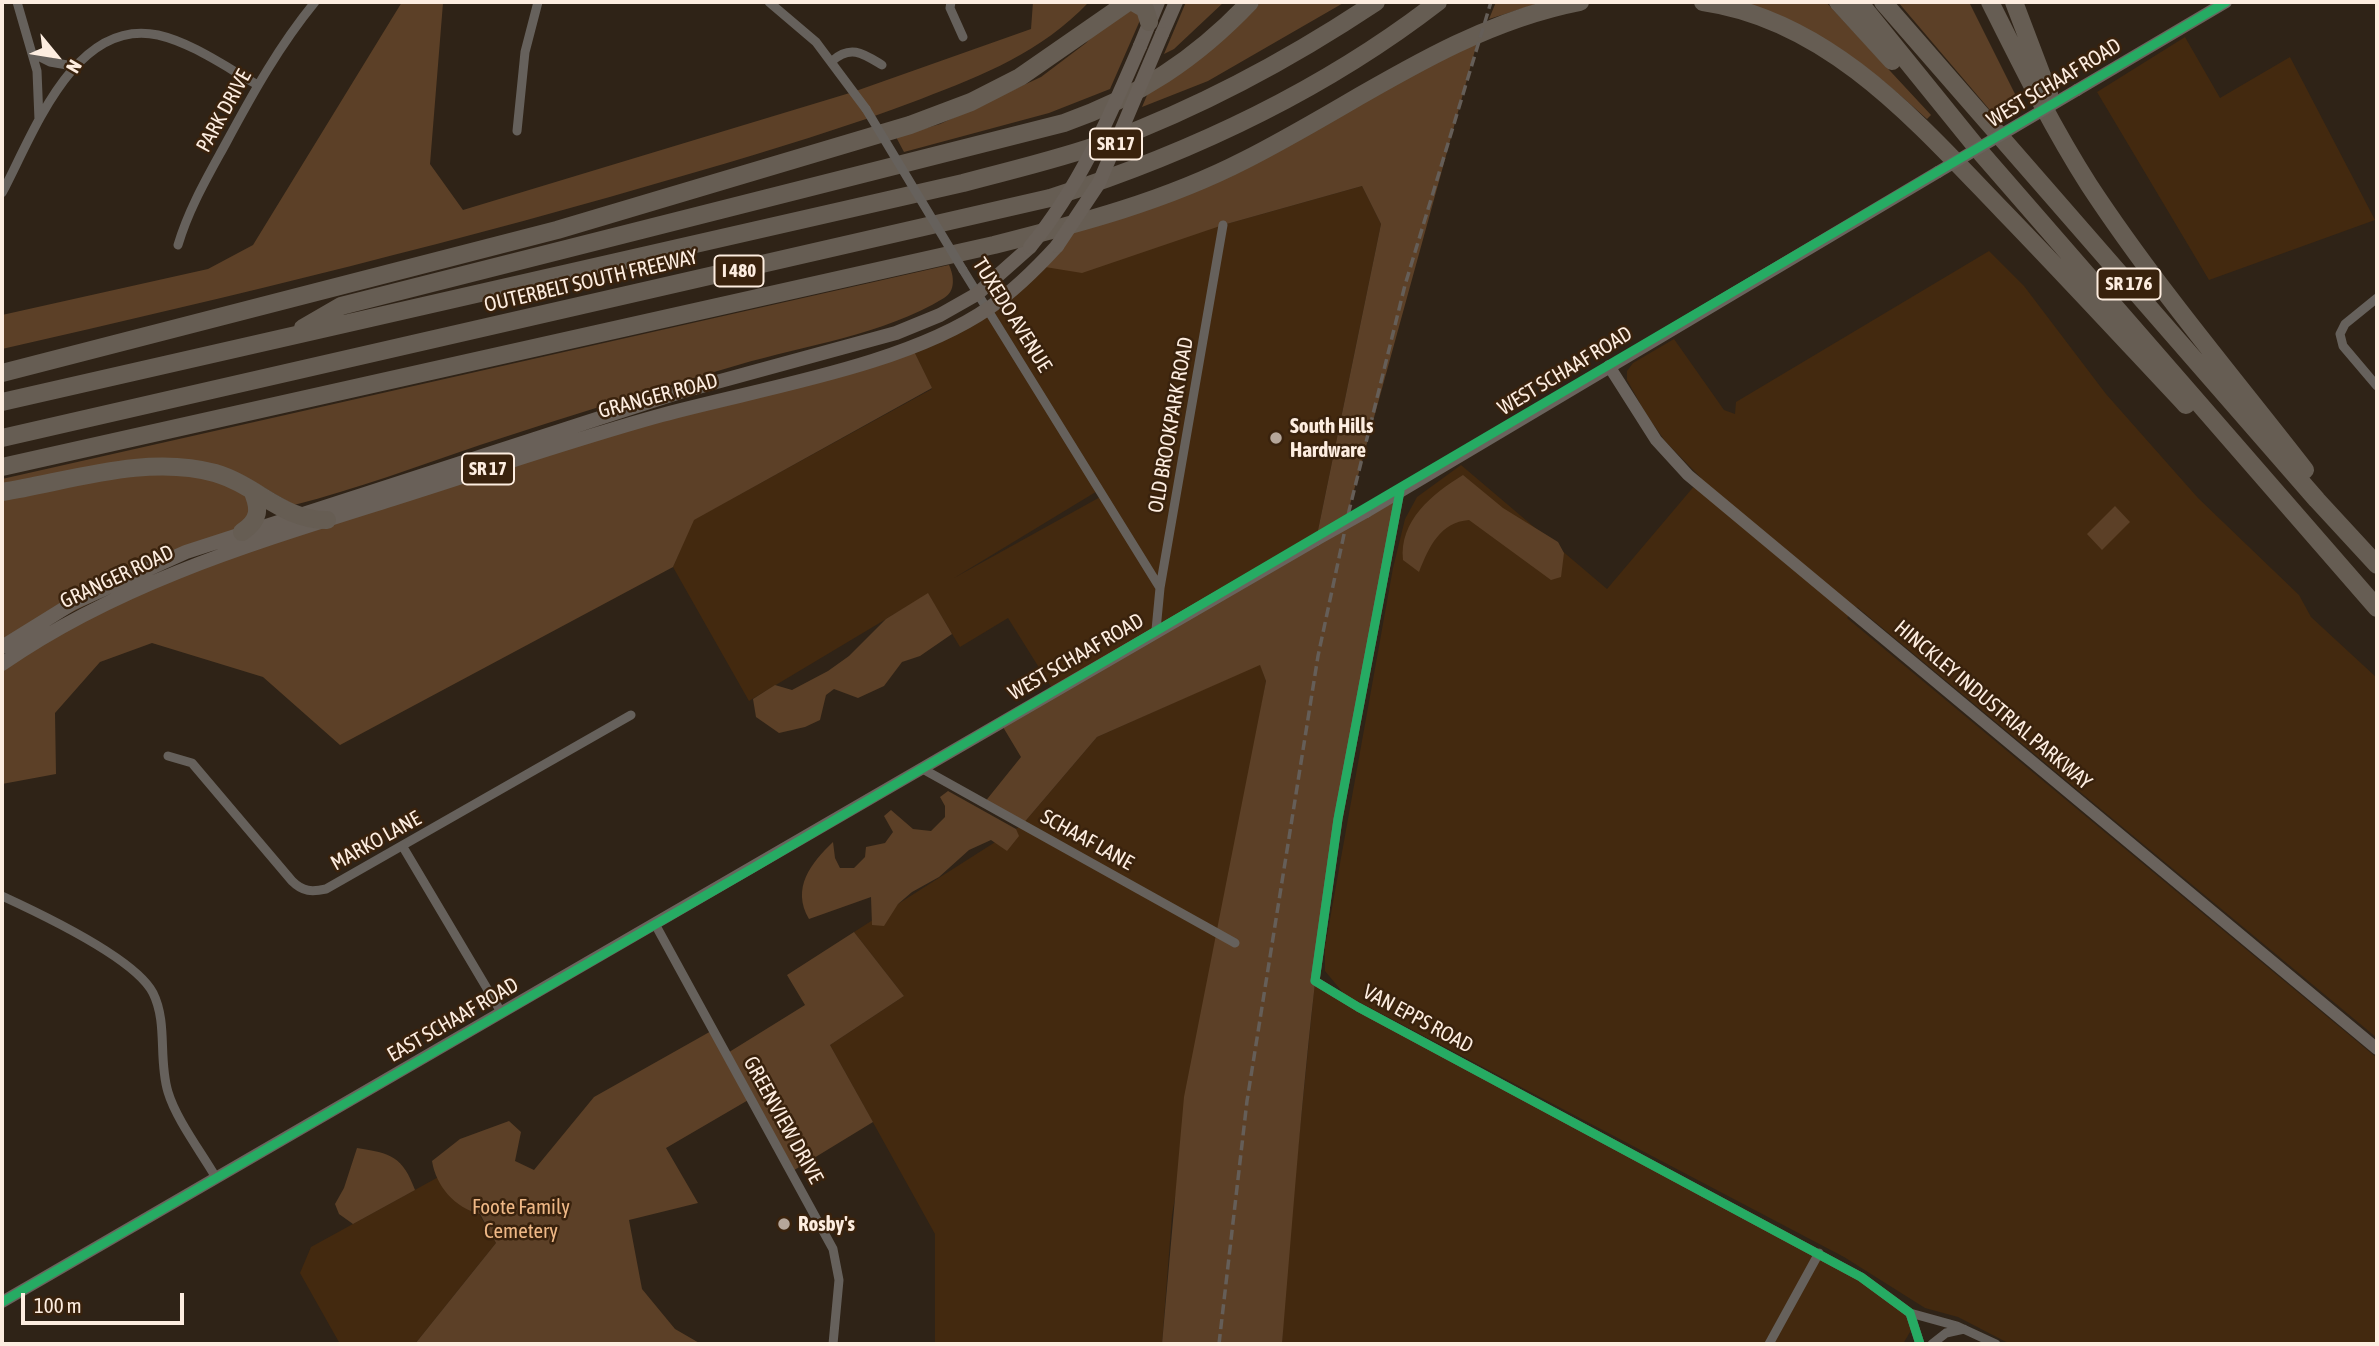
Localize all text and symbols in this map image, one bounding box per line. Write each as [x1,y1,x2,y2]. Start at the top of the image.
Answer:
north arrow [21,21,91,91]
street label: WEST SCHAAF ROAD [1982,33,2126,133]
text: N [62,56,87,77]
street label: PARK DRIVE [191,65,257,157]
road number: SR 17 [1090,128,1142,160]
street label: OUTERBELT SOUTH FREEWAY [482,244,700,318]
street label: TUXEDO AVENUE [967,253,1057,377]
road number: I 480 [714,256,764,286]
road number: SR 176 [2098,268,2160,300]
street label: WEST SCHAAF ROAD [1493,321,1637,421]
street label: OLD BROOKPARK ROAD [1143,335,1199,515]
street label: GRANGER ROAD [596,368,720,424]
place label: South Hills Hardware [1290,413,1374,463]
marker: South Hills Hardware [1268,430,1284,446]
road number: SR 17 [462,454,514,484]
street label: GRANGER ROAD [56,540,178,614]
street label: WEST SCHAAF ROAD [1004,608,1148,706]
street label: HINCKLEY INDUSTRIAL PARKWAY [1889,615,2097,795]
street label: SCHAAF LANE [1036,804,1138,876]
street label: MARKO LANE [326,806,426,876]
street label: EAST SCHAAF ROAD [383,972,523,1068]
street label: VAN EPPS ROAD [1359,979,1477,1059]
street label: GREENVIEW DRIVE [738,1052,828,1188]
park label: Foote Family Cemetery [472,1194,570,1244]
place label: Rosby's [798,1211,855,1237]
marker: Rosby's [776,1216,792,1232]
scale bar [24,1280,187,1324]
text: 100 m [34,1293,82,1317]

